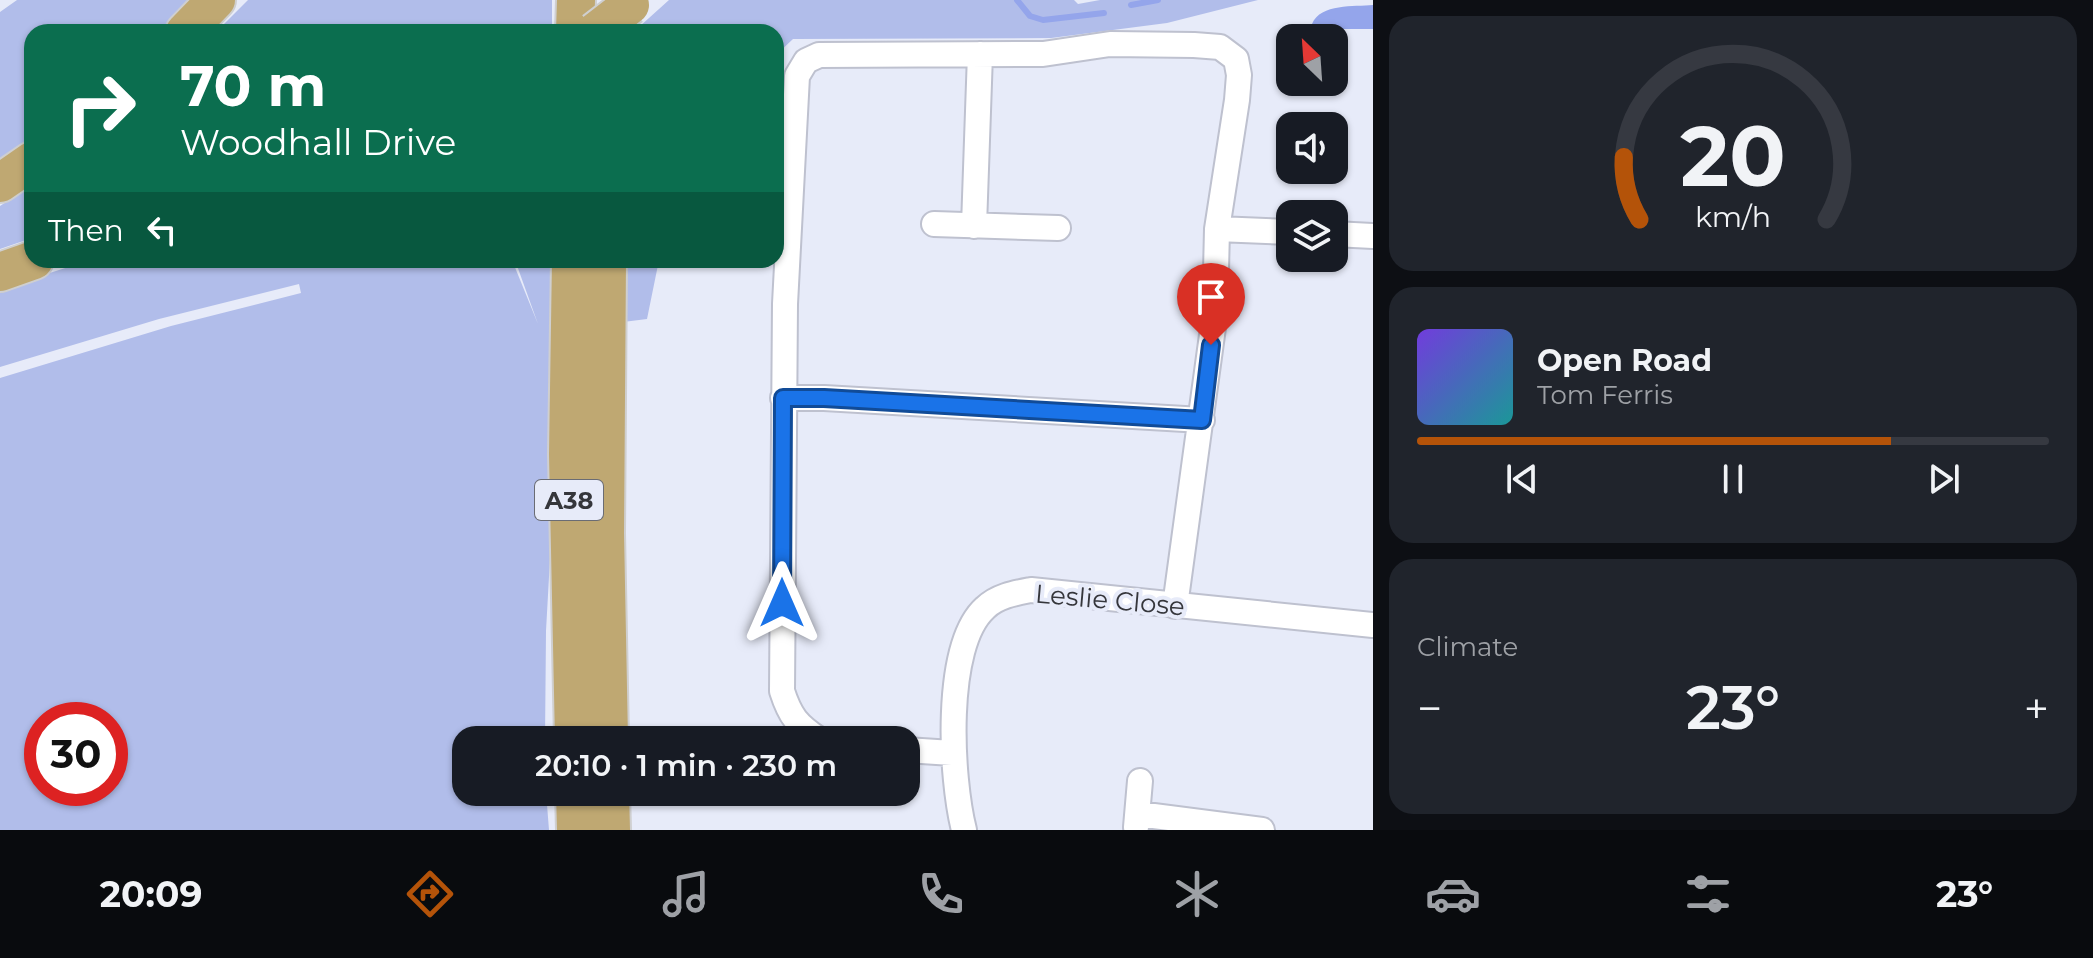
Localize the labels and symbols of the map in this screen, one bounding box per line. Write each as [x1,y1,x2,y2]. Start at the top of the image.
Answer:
north arrow [1276,24,1348,96]
pin [1177,263,1245,345]
road number: A38 [535,480,603,520]
position arrow [740,561,824,645]
street label: Leslie Close [1034,578,1186,622]
speed limit sign: 30 [24,702,128,806]

